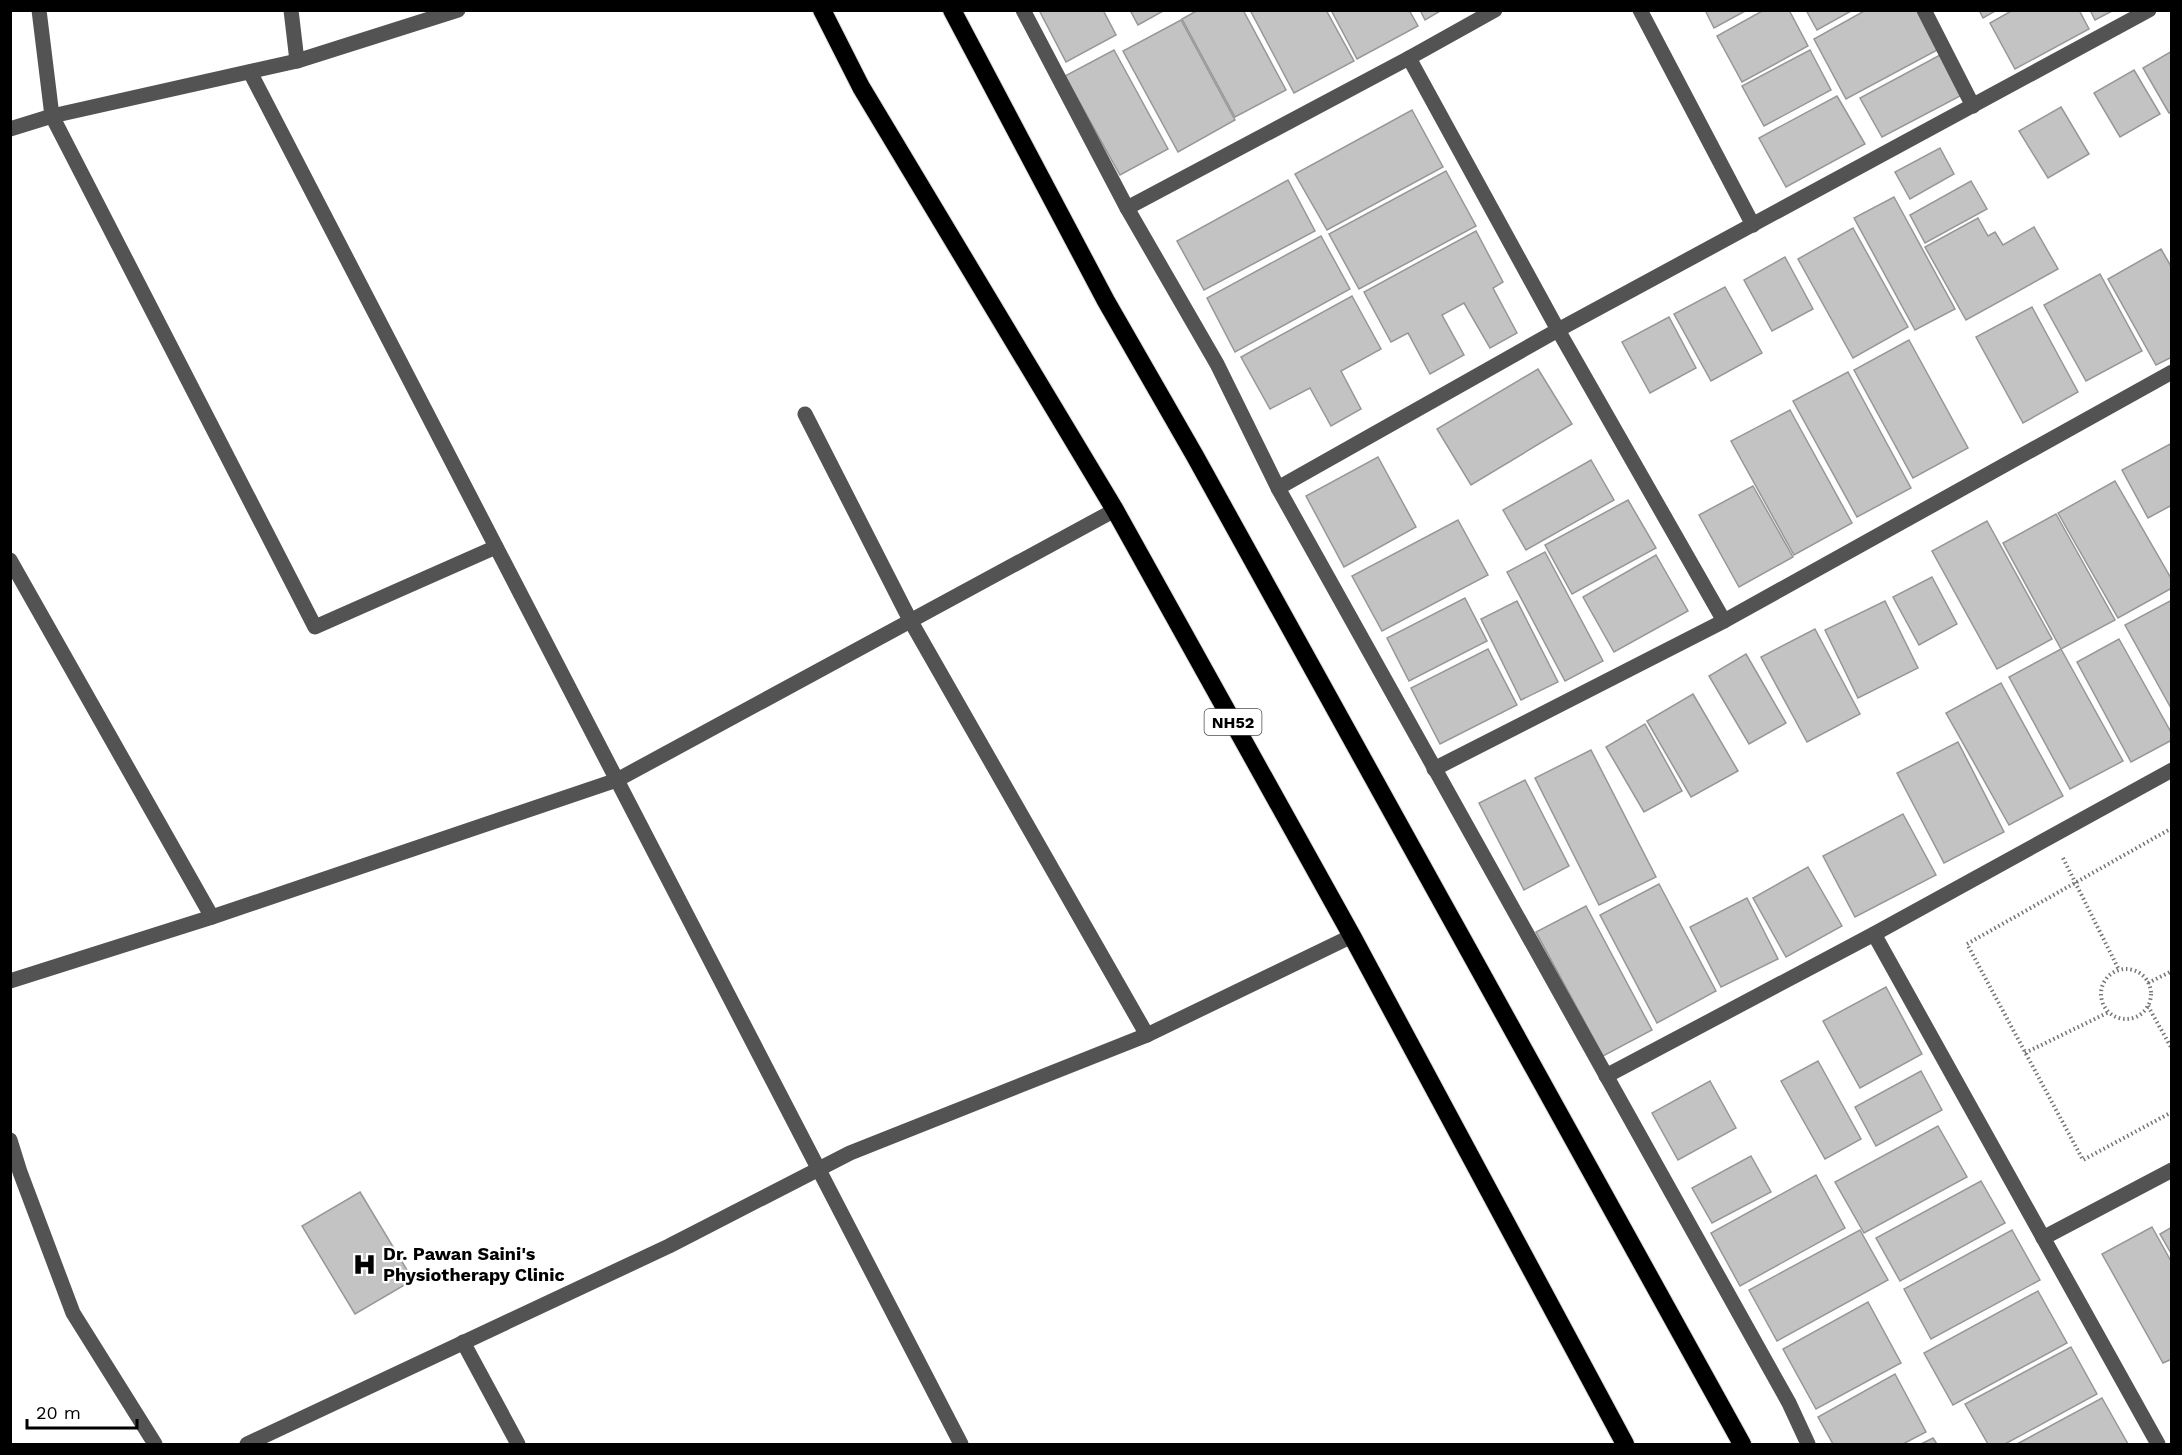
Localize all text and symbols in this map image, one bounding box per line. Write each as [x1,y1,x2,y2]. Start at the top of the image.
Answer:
road number: NH52 [1204,709,1262,735]
place label: Dr. Pawan Saini's Physiotherapy Clinic [383,1243,565,1285]
hospital icon: Dr. Pawan Saini's Physiotherapy Clinic [352,1251,378,1277]
scale bar [27,1392,136,1430]
text: 20 m [36,1402,81,1423]

